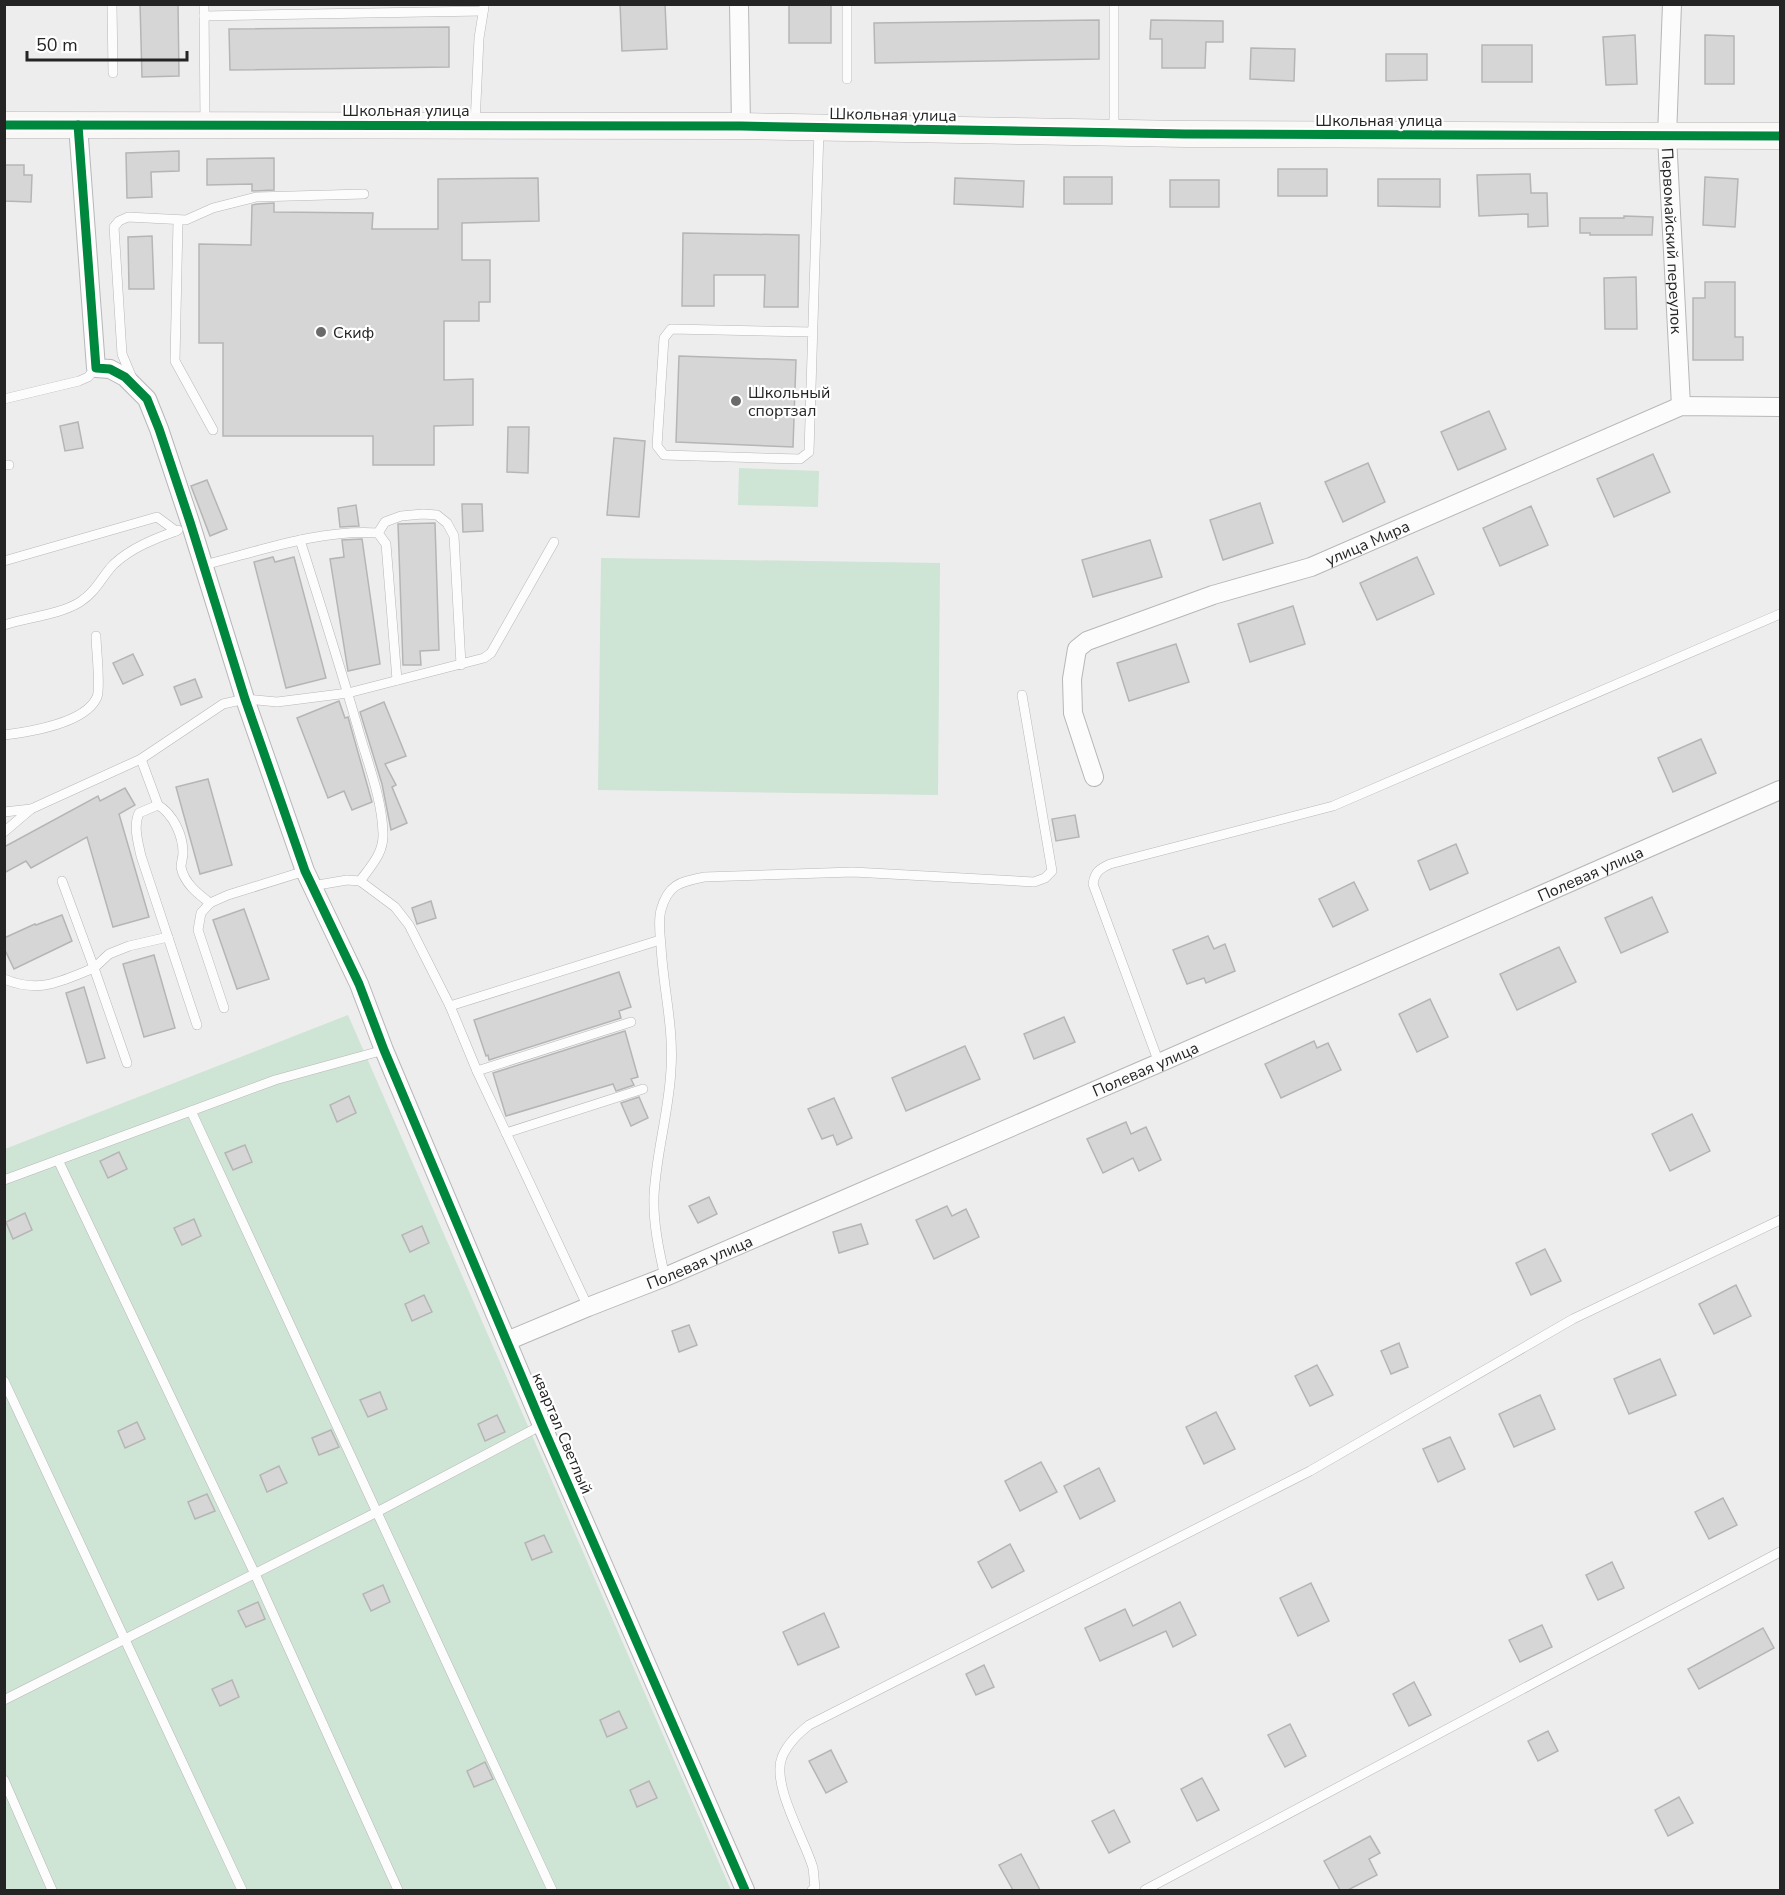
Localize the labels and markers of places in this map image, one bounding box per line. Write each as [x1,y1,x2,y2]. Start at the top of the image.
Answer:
place label: Скиф [333,322,374,344]
marker: Скиф [314,325,328,339]
place label: Школьный спортзал [748,382,830,422]
marker: Школьный спортзал [729,394,743,408]

